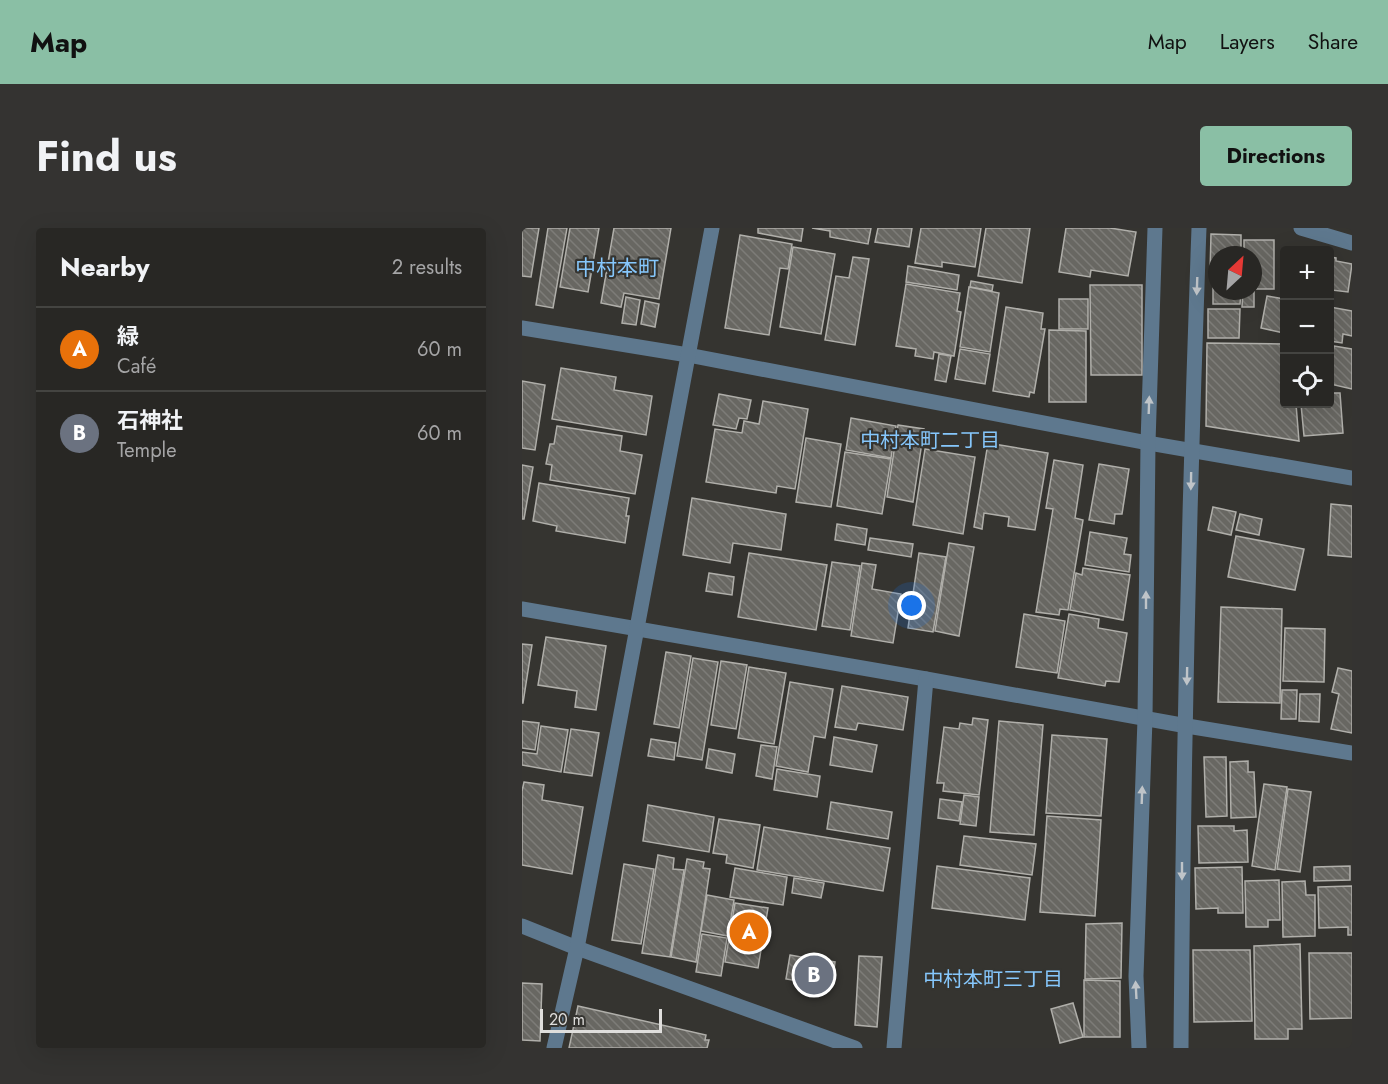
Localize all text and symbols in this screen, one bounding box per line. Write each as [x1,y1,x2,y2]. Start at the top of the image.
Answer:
text: Map [30,22,87,63]
text: Map [1148,27,1187,57]
text: Layers [1220,27,1275,57]
text: Share [1308,27,1358,57]
text: Find us [36,126,177,187]
button: Directions [1200,126,1352,186]
north arrow [1208,246,1262,300]
map controls [1280,246,1334,408]
button: + [1280,246,1334,300]
text: Nearby [60,248,149,286]
text: 2 results [392,253,462,282]
district label: 中村本町 [575,253,659,283]
one-way arrow [1192,277,1201,296]
button: − [1280,300,1334,354]
text: 緑 [117,320,139,352]
text: A [72,335,87,364]
text: 60 m [417,335,462,364]
text: Café [117,352,156,381]
button: locate [1280,354,1334,408]
one-way arrow [1144,395,1154,414]
text: 石神社 [117,404,183,436]
text: B [73,419,86,448]
text: 60 m [417,419,462,448]
district label: 中村本町二丁目 [860,426,1000,455]
text: Temple [117,436,177,465]
one-way arrow [1186,472,1195,491]
one-way arrow [1141,590,1151,609]
your location [897,591,926,620]
one-way arrow [1183,667,1192,686]
one-way arrow [1138,785,1147,804]
one-way arrow [1177,862,1187,881]
pin: A [730,910,768,954]
pin: B [794,952,834,998]
district label: 中村本町三丁目 [923,965,1063,994]
one-way arrow [1132,980,1141,999]
scale bar [540,1006,662,1034]
text: 20 m [549,1008,585,1031]

